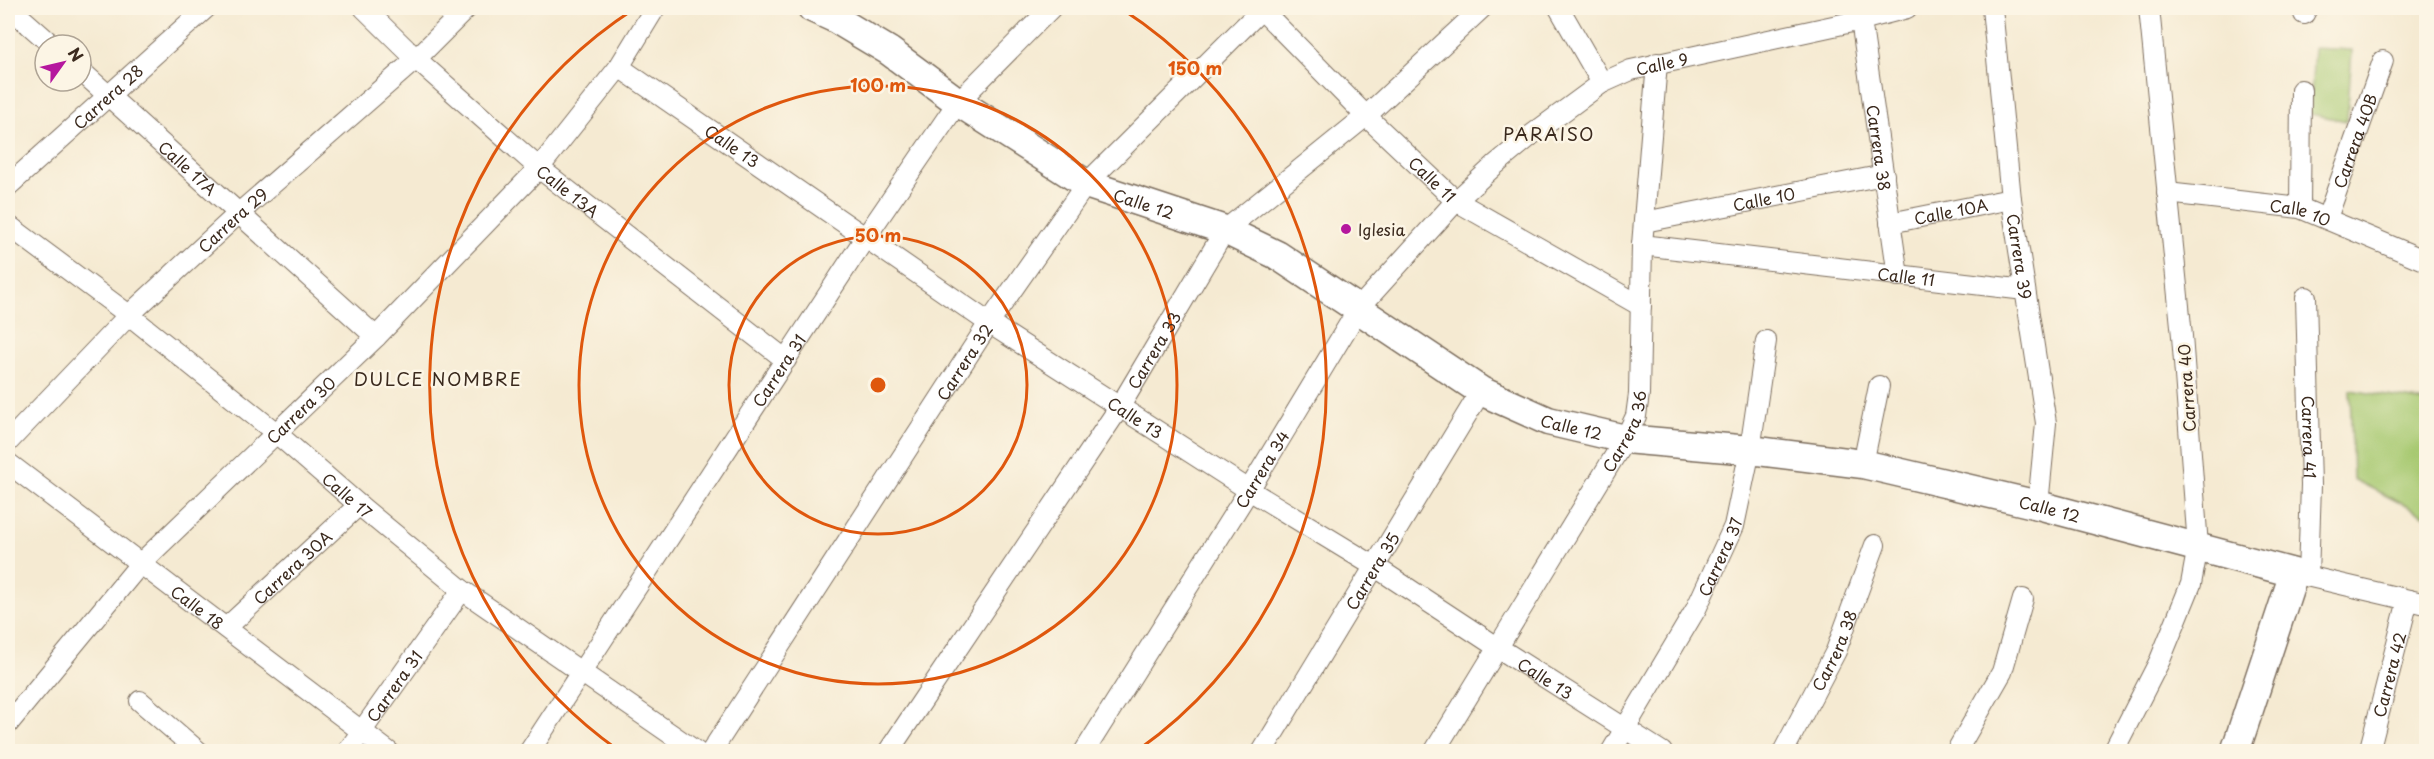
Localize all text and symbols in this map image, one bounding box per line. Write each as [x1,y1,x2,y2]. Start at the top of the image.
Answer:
north arrow [33,33,93,93]
text: N [63,42,90,66]
street label: Calle 9 [1633,46,1690,81]
text: 150 m [1168,54,1222,81]
street label: Carrera 28 [67,58,148,134]
text: 100 m [850,71,906,98]
street label: Carrera 40B [2327,90,2382,191]
street label: Carrera 38 [1861,103,1898,192]
street label: Calle 13 [700,118,765,173]
district label: PARAISO [1503,120,1595,147]
street label: Calle 17A [153,135,223,200]
street label: Calle 11 [1404,150,1462,207]
street label: Calle 13A [532,159,605,223]
street label: Calle 10 [1731,181,1797,216]
street label: Carrera 29 [192,182,273,258]
street label: Calle 12 [1110,182,1177,224]
street label: Calle 10A [1912,192,1990,230]
street label: Calle 10 [2269,193,2335,232]
street label: Carrera 39 [2001,212,2038,301]
place label: Iglesia [1358,217,1405,241]
text: 50 m [855,221,901,248]
marker: Iglesia [1339,222,1353,236]
street label: Calle 11 [1876,261,1936,291]
street label: Carrera 33 [1121,306,1186,393]
street label: Carrera 32 [930,318,998,405]
street label: Carrera 31 [746,329,811,412]
street label: Carrera 40 [2171,343,2201,433]
district label: DULCE NOMBRE [354,365,522,392]
street label: Carrera 30 [260,370,341,449]
centre of rings [868,375,888,395]
street label: Carrera 36 [1596,389,1651,477]
street label: Calle 13 [1103,390,1168,444]
street label: Carrera 41 [2297,395,2323,479]
street label: Calle 12 [1537,407,1605,445]
street label: Carrera 34 [1229,426,1294,513]
street label: Calle 17 [317,466,378,524]
street label: Calle 12 [2017,489,2083,528]
street label: Carrera 37 [1691,514,1748,600]
street label: Carrera 30A [247,524,337,610]
street label: Carrera 35 [1339,527,1405,614]
street label: Calle 18 [166,579,229,635]
street label: Carrera 38 [1805,606,1862,695]
street label: Carrera 42 [2366,629,2411,720]
street label: Carrera 31 [360,645,428,727]
street label: Calle 13 [1513,651,1578,705]

